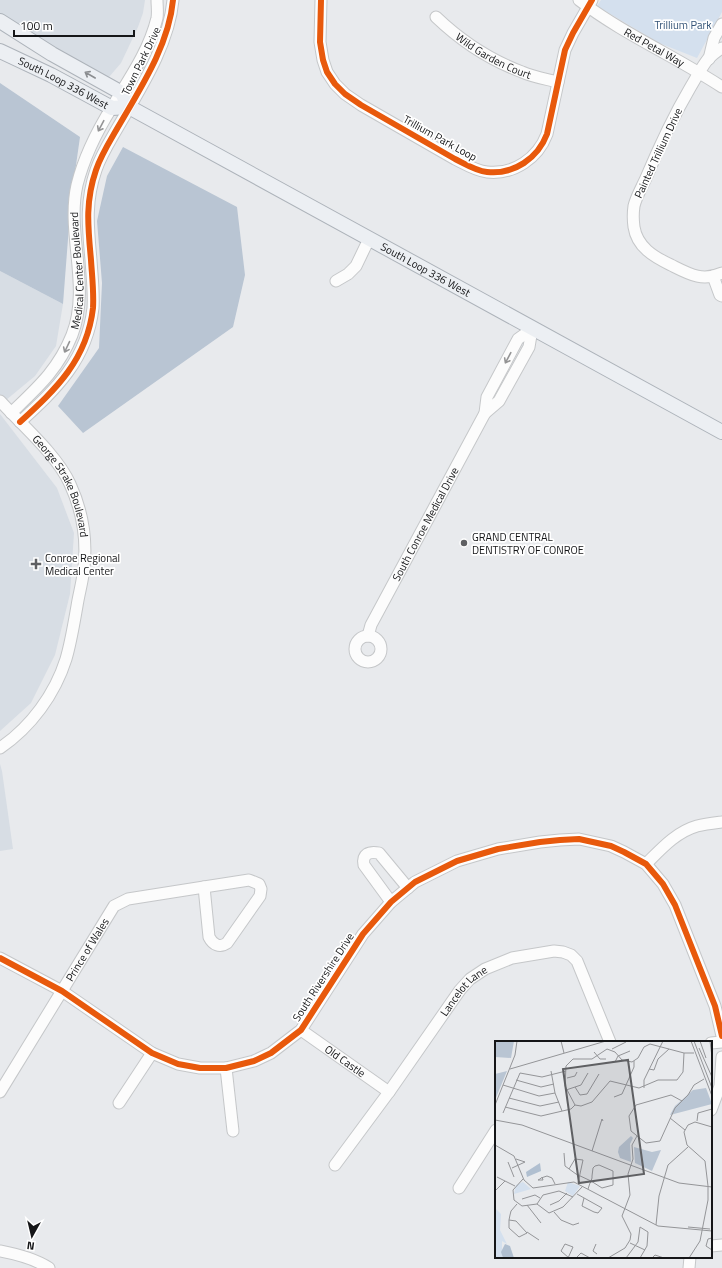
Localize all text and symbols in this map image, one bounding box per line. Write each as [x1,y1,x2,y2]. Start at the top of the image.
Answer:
scale bar [14,12,134,38]
text: 100 m [20,16,53,35]
park label: Trillium Park [654,17,712,33]
street label: Town Park Drive [117,23,165,98]
street label: Red Petal Way [621,24,688,71]
street label: Wild Garden Court [452,29,533,83]
street label: South Loop 336 West [16,53,112,113]
one-way arrow [84,71,96,79]
street label: Painted Trillium Drive [630,105,686,201]
street label: Trillium Park Loop [400,111,480,165]
one-way arrow [97,120,105,132]
street label: Medical Center Boulevard [66,212,87,331]
street label: South Loop 336 West [378,239,473,301]
one-way arrow [63,341,70,353]
one-way arrow [504,352,511,364]
street label: George Strake Boulevard [29,431,92,538]
street label: South Conroe Medical Drive [388,464,463,584]
place label: GRAND CENTRAL DENTISTRY OF CONROE [472,529,584,558]
marker: GRAND CENTRAL DENTISTRY OF CONROE [459,538,469,548]
place label: Conroe Regional Medical Center [45,550,120,579]
marker: Conroe Regional Medical Center [30,558,42,570]
street label: Prince of Wales [62,915,113,984]
street label: South Rivershire Drive [288,929,358,1024]
street label: Lancelot Lane [436,962,491,1019]
street label: Old Castle [321,1041,369,1081]
inset map [495,1041,712,1258]
north arrow [12,1216,52,1256]
text: N [26,1237,35,1254]

